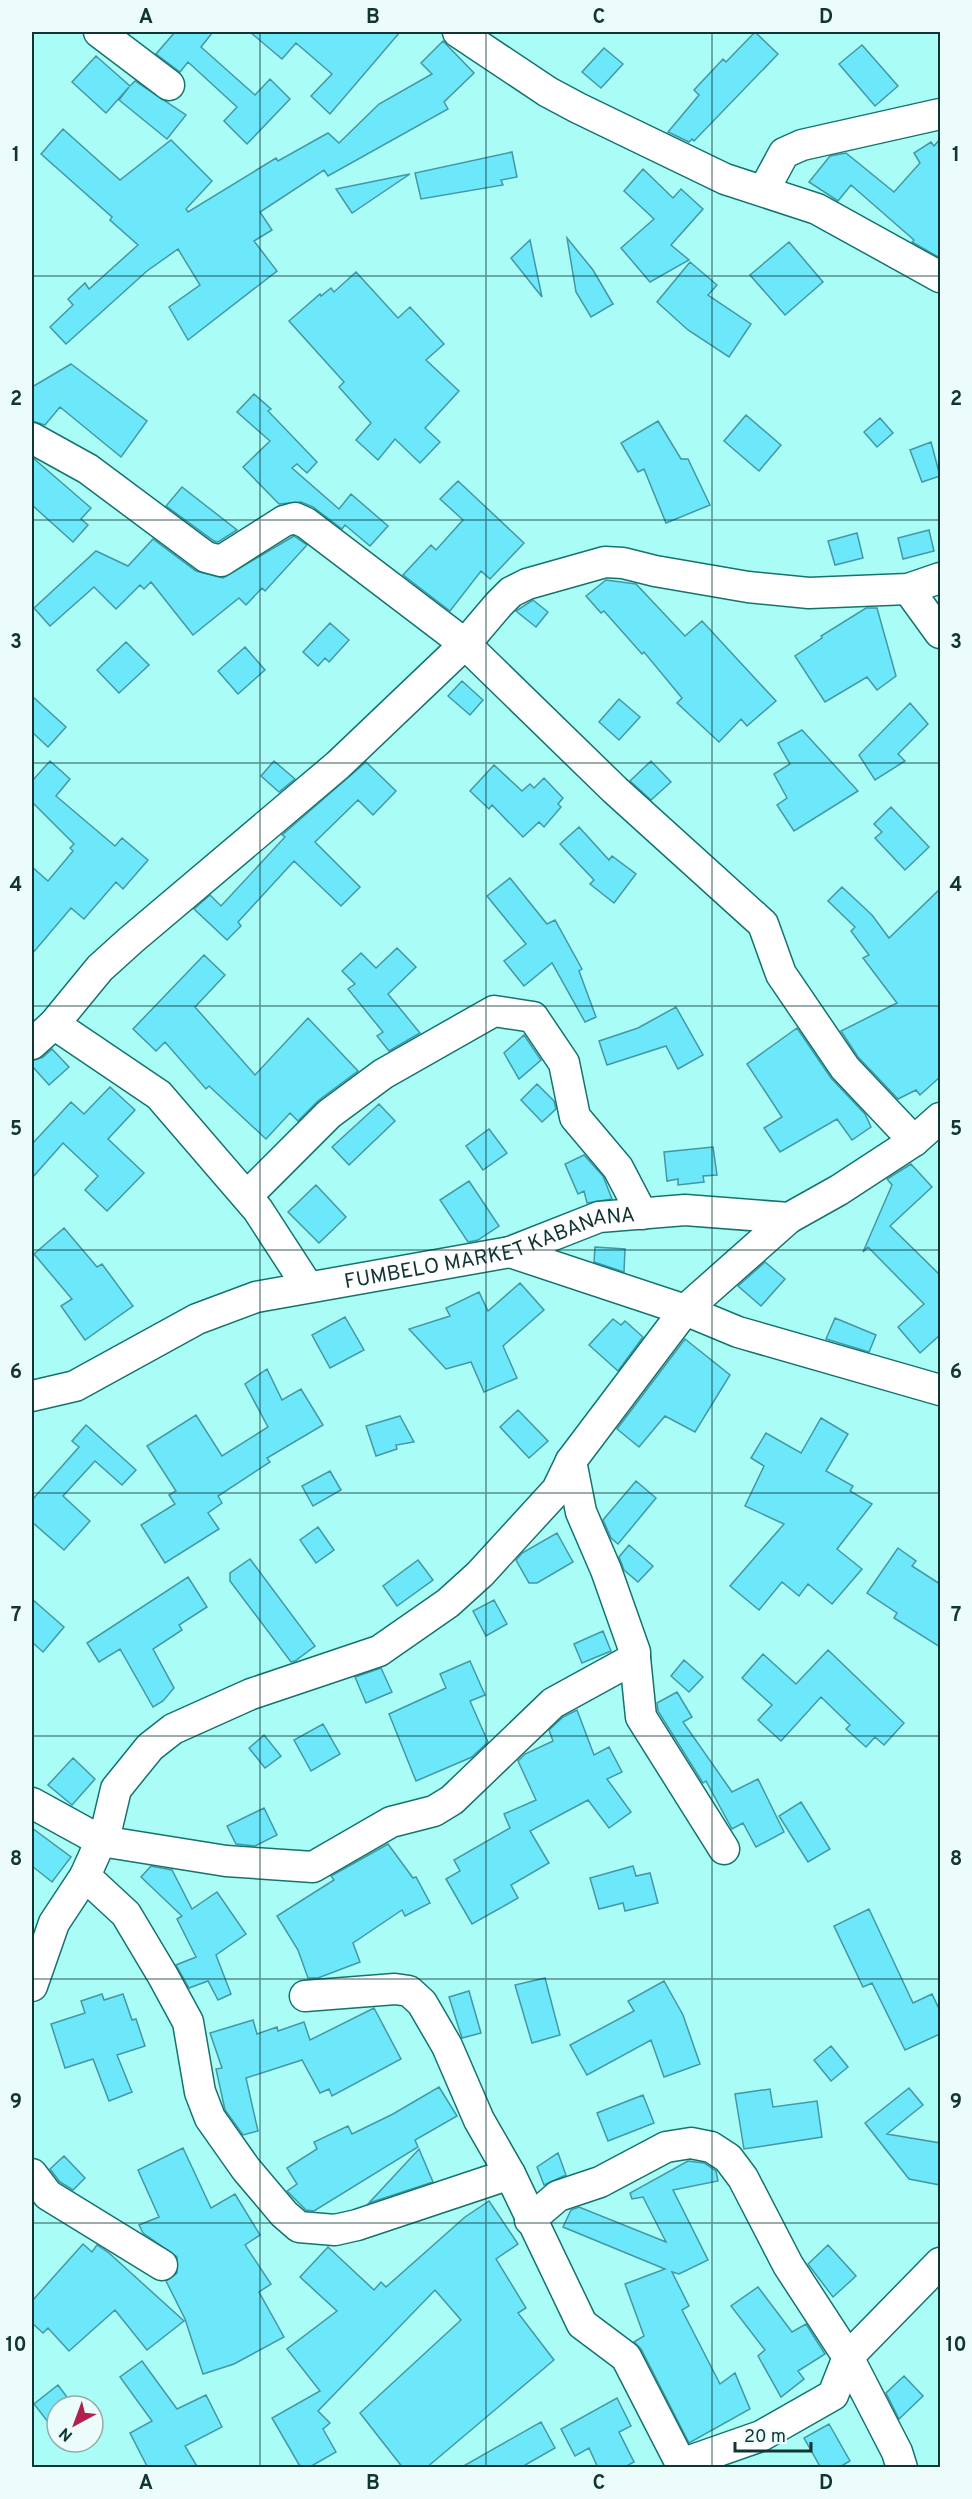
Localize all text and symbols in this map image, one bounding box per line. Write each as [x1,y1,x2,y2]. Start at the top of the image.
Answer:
text: A [139,5,153,31]
text: B [366,5,380,31]
text: C [593,5,605,31]
text: D [819,5,833,31]
text: 1 [12,143,20,169]
text: 1 [952,143,960,169]
text: 2 [10,387,22,413]
text: 2 [950,387,962,413]
text: 3 [10,630,22,656]
text: 3 [950,630,962,656]
text: 4 [10,873,22,899]
text: 4 [950,873,962,899]
text: 5 [10,1117,22,1143]
text: 5 [950,1117,962,1143]
street label: FUMBELO MARKET KABANANA [342,1202,636,1296]
text: 6 [10,1360,22,1386]
text: 6 [950,1360,962,1386]
text: 7 [11,1603,21,1629]
text: 7 [951,1603,961,1629]
text: 8 [10,1847,22,1873]
text: 8 [950,1847,962,1873]
text: 9 [10,2090,22,2116]
text: 9 [950,2090,962,2116]
text: 10 [5,2333,27,2359]
text: 10 [945,2333,967,2359]
north arrow [45,2394,105,2454]
scale bar [735,2415,812,2453]
text: N [56,2422,77,2445]
text: 20 m [744,2426,786,2449]
text: A [139,2471,153,2497]
text: B [366,2471,380,2497]
text: C [593,2471,605,2497]
text: D [819,2471,833,2497]

